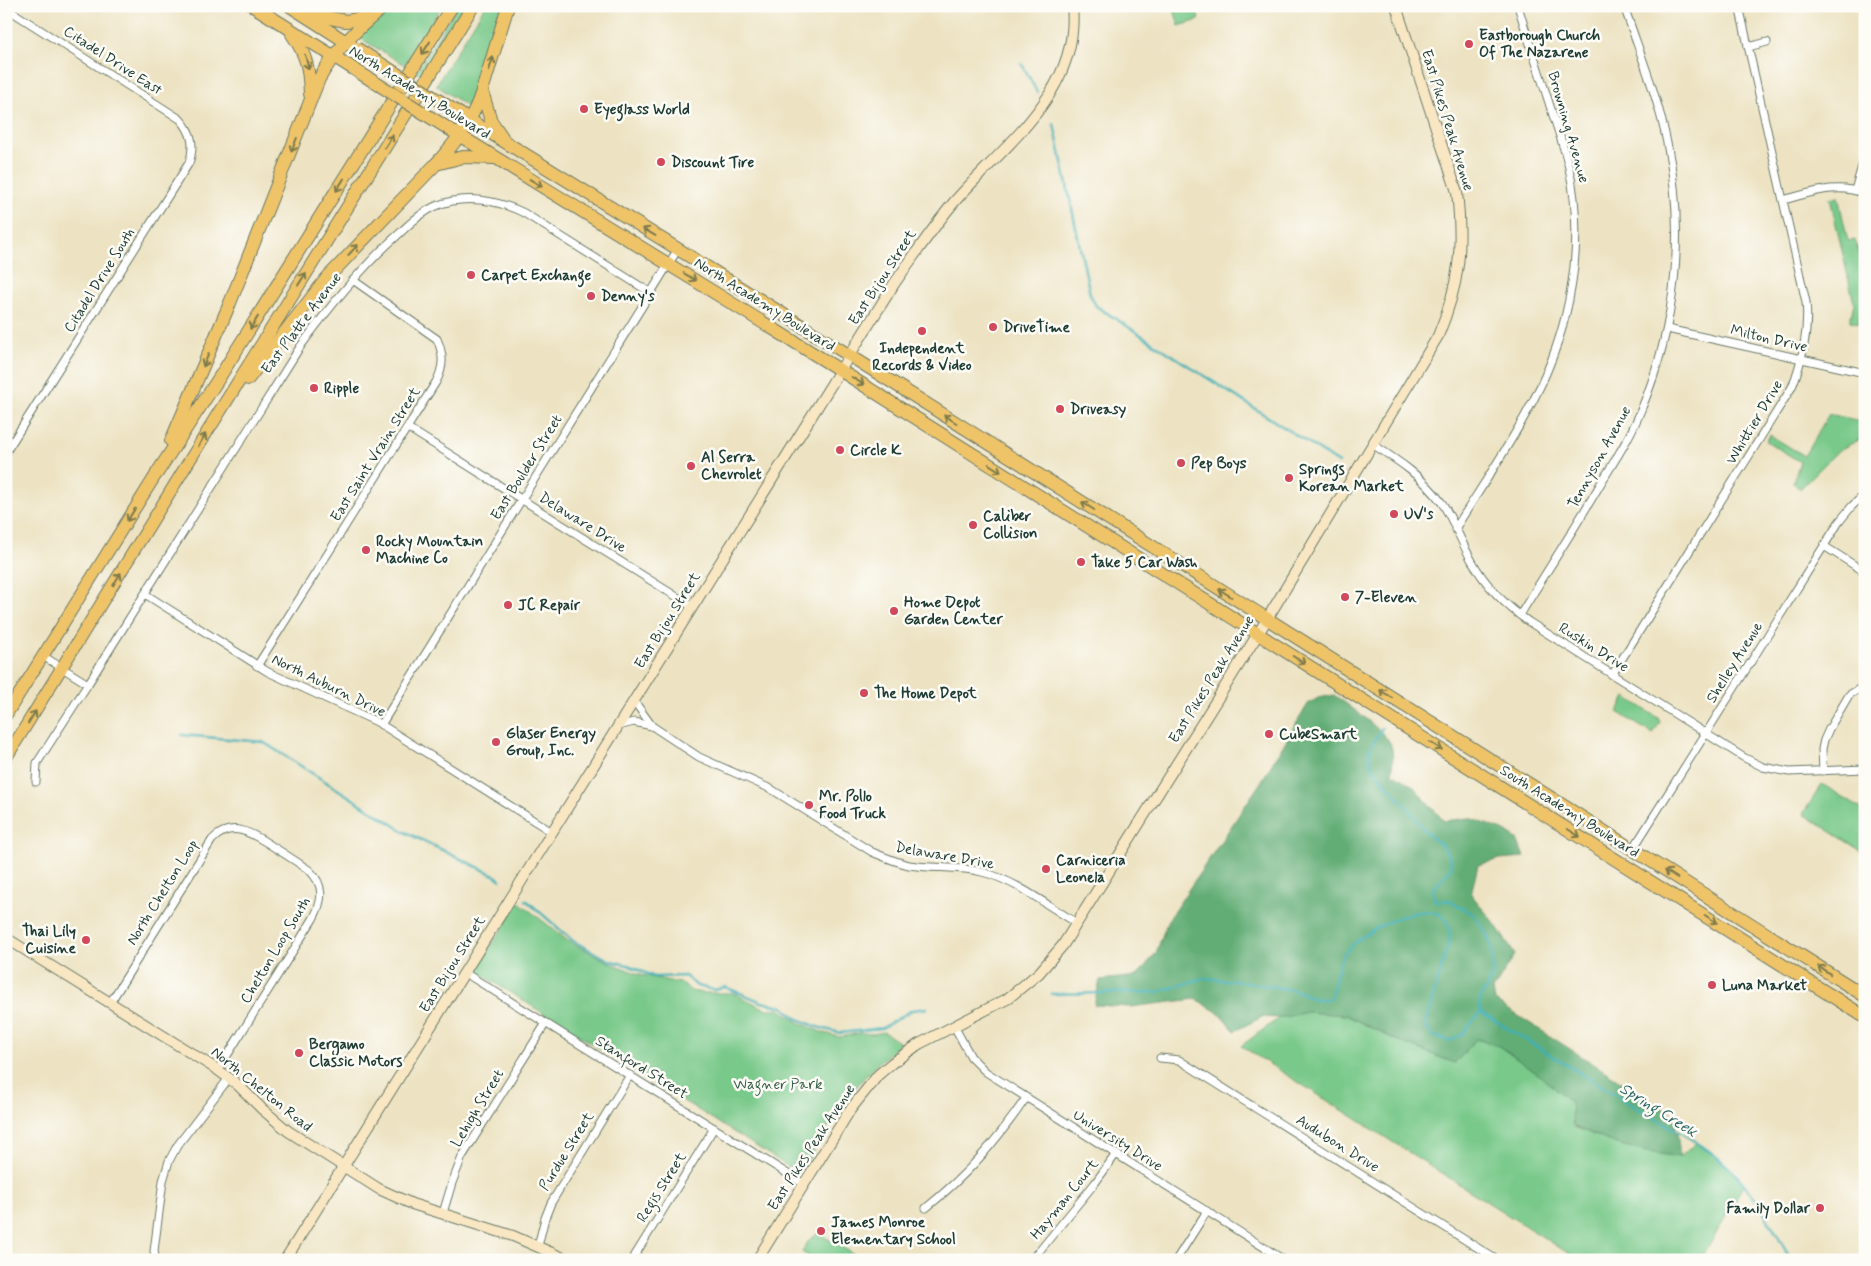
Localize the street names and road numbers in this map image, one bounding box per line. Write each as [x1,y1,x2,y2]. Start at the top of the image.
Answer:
street label: Citadel Drive East [59,21,166,101]
street label: North Academy Boulevard [345,41,494,145]
street label: East Pikes Peak Avenue [1416,47,1478,194]
street label: Browning Avenue [1543,69,1594,186]
street label: Citadel Drive South [60,224,140,337]
street label: East Bijou Street [844,226,921,329]
street label: North Academy Boulevard [690,253,839,357]
street label: East Platte Avenue [257,269,347,378]
street label: Milton Drive [1728,320,1809,358]
street label: Whittier Drive [1722,376,1788,468]
street label: East Saint Vrain Street [326,383,426,526]
street label: Tennyson Avenue [1563,402,1636,512]
street label: East Boulder Street [486,411,568,524]
street label: Delaware Drive [535,488,630,558]
street label: East Bijou Street [630,568,706,673]
street label: East Pikes Peak Avenue [1164,612,1259,747]
street label: Ruskin Drive [1555,618,1633,677]
street label: Shelley Avenue [1702,618,1768,707]
street label: North Auburn Drive [268,650,389,722]
street label: South Academy Boulevard [1496,761,1643,863]
street label: North Chelton Loop [122,836,203,949]
street label: Delaware Drive [894,837,996,875]
street label: Chelton Loop South [236,893,316,1008]
street label: East Bijou Street [415,912,491,1017]
street label: Stanford Street [590,1031,692,1106]
street label: North Chelton Road [206,1043,316,1137]
street label: Lehigh Street [447,1066,510,1152]
street label: East Pikes Peak Avenue [763,1080,860,1215]
street label: University Drive [1069,1105,1166,1177]
street label: Purdue Street [535,1108,599,1195]
street label: Audubon Drive [1292,1110,1383,1177]
street label: Regis Street [632,1148,692,1227]
street label: Hayman Court [1026,1155,1104,1244]

